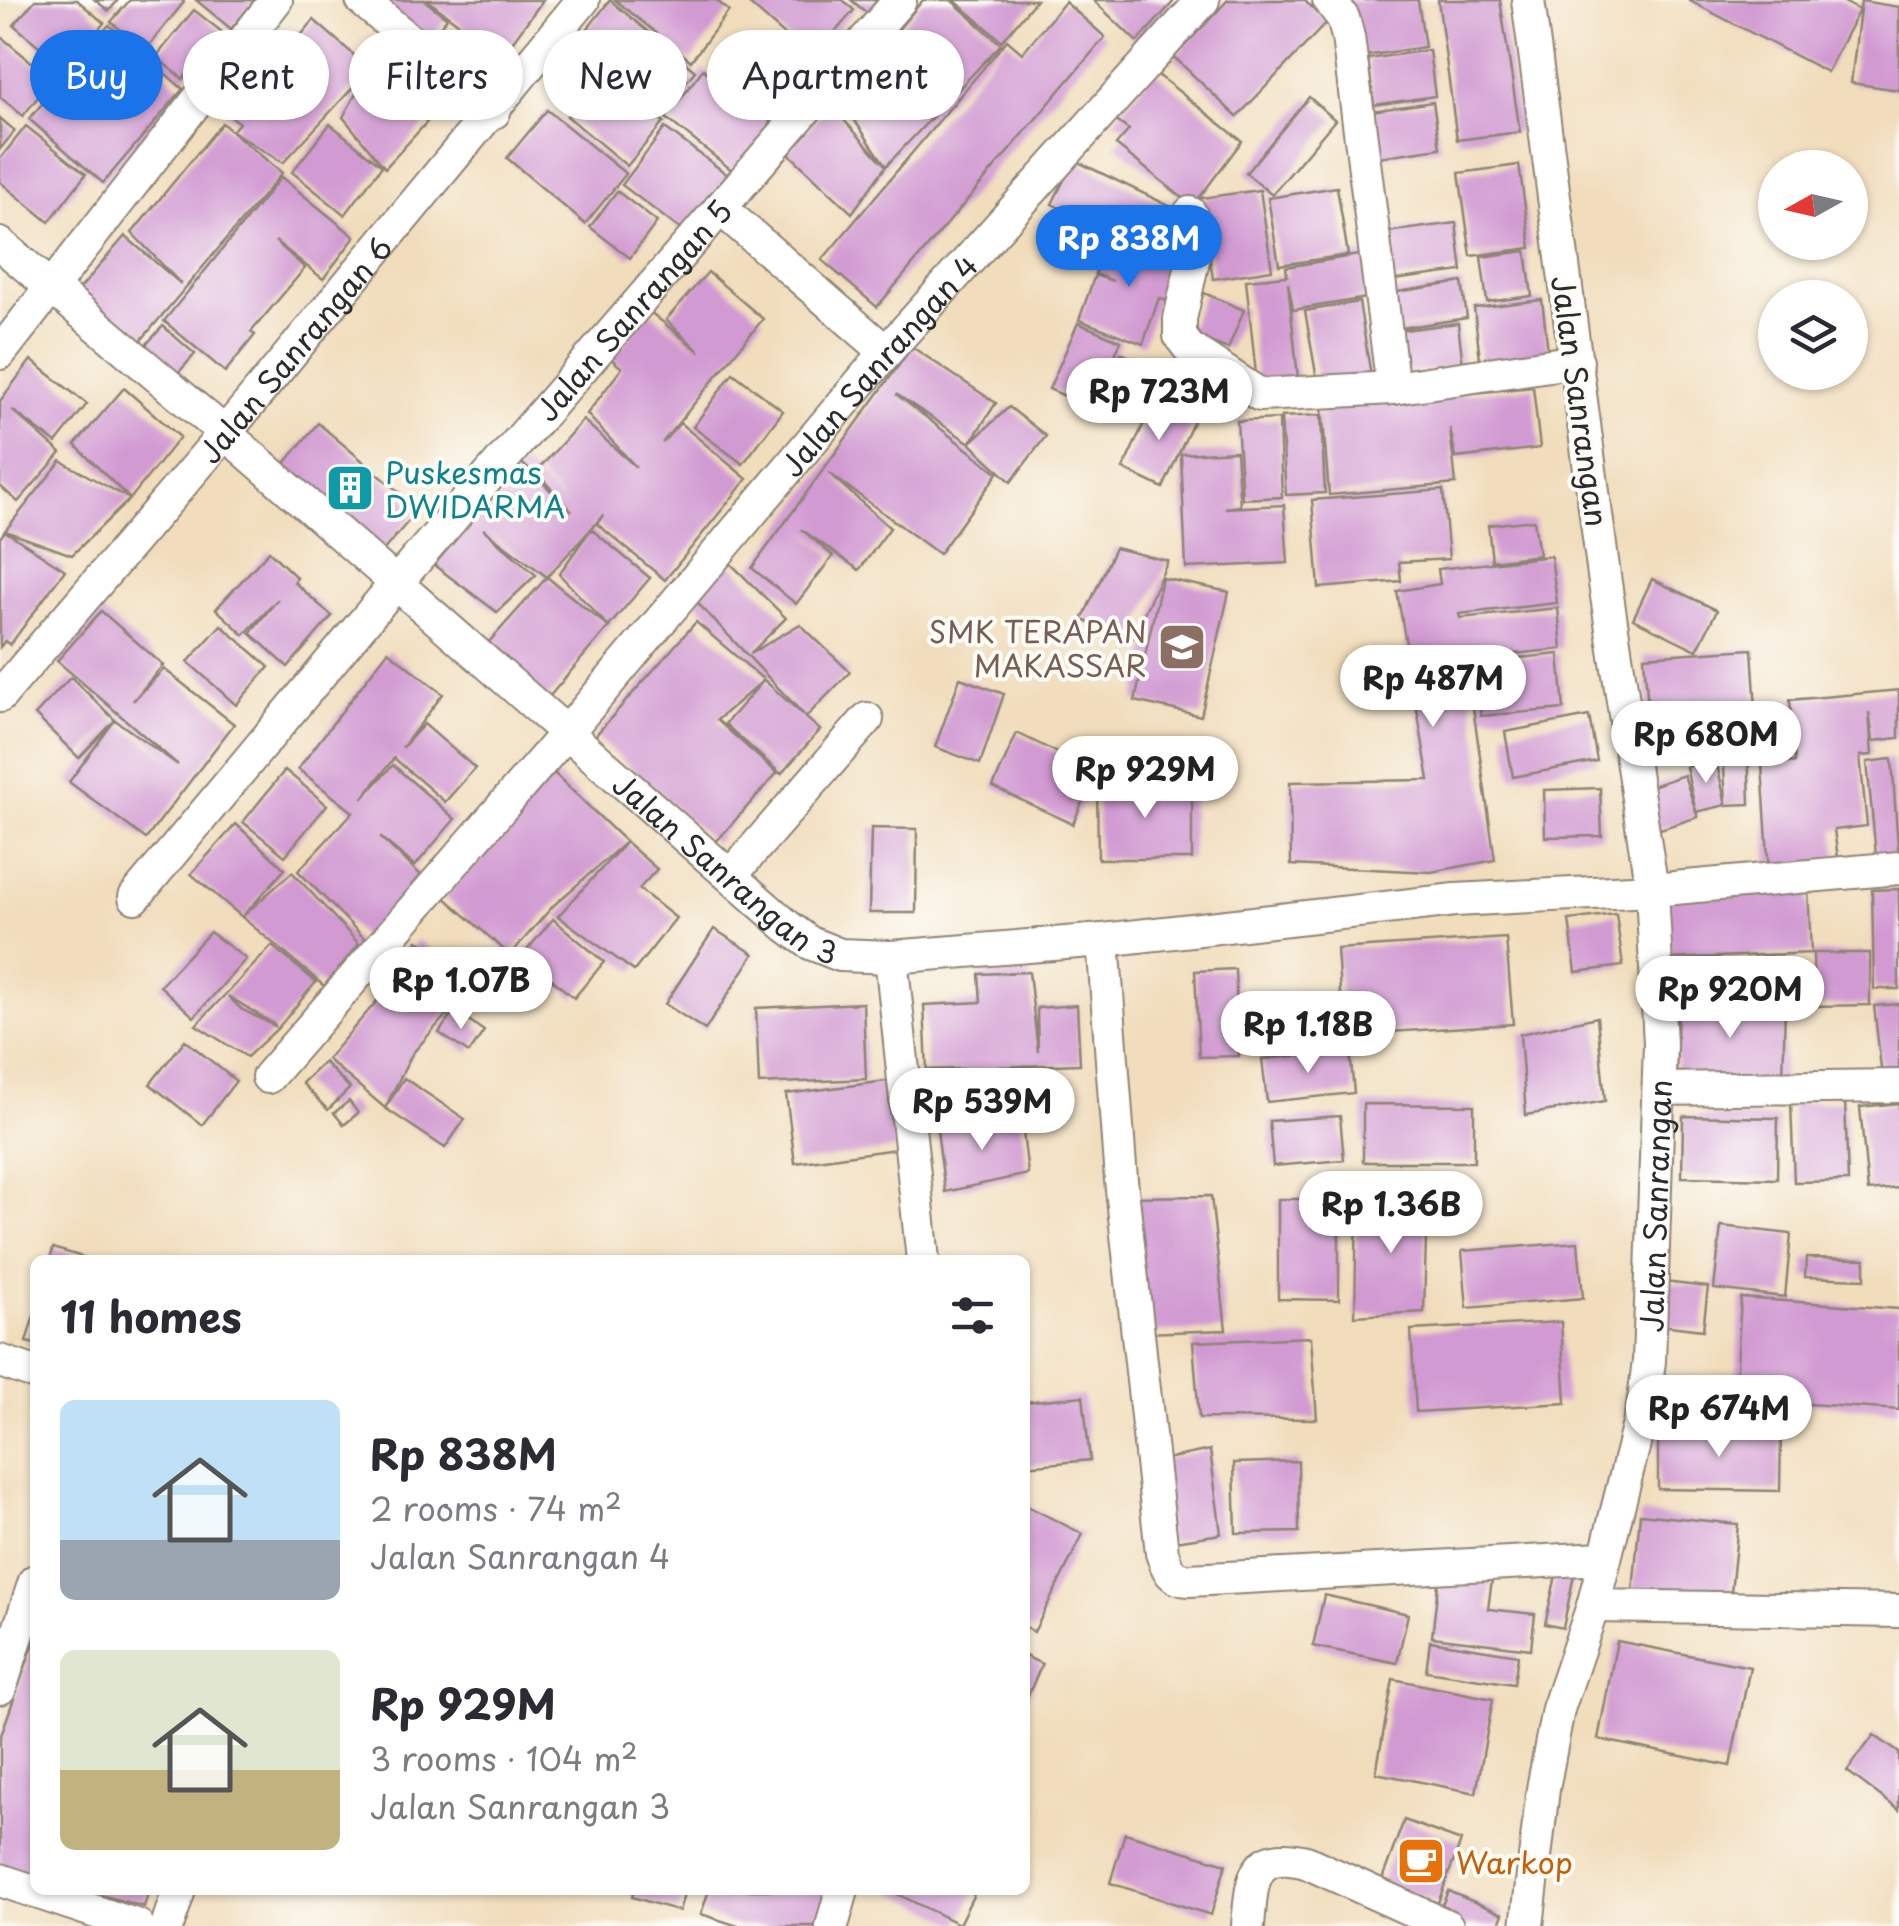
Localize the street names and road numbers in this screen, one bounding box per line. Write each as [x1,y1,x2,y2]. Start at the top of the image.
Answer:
street label: Jalan Sanrangan 5 [524,189,741,430]
street label: Jalan Sanrangan 6 [187,226,402,472]
street label: Jalan Sanrangan 4 [769,243,987,486]
street label: Jalan Sanrangan [1541,273,1621,529]
street label: Jalan Sanrangan 3 [604,761,845,975]
street label: Jalan Sanrangan [1628,1079,1681,1333]

